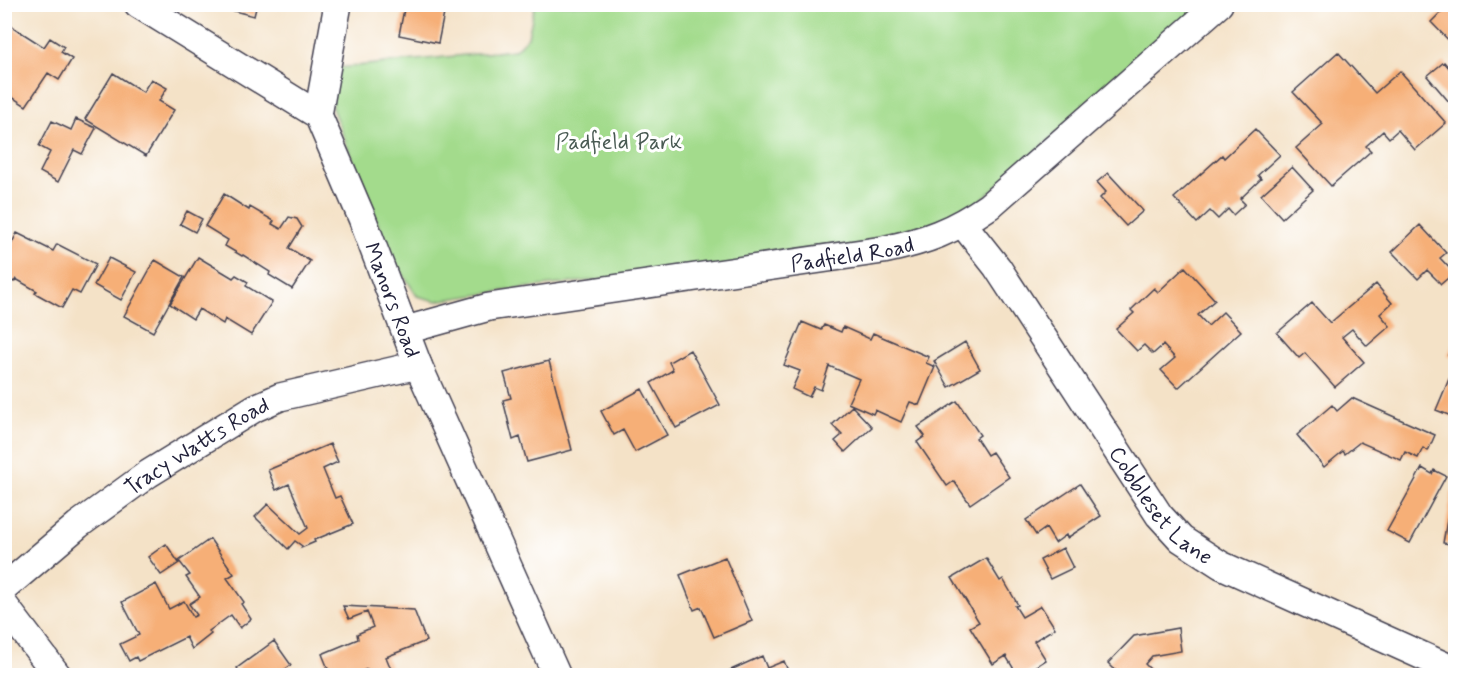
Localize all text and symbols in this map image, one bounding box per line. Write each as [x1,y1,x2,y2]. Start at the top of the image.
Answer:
park label: Padfield Park [556,129,682,157]
street label: Padfield Road [789,231,917,279]
street label: Manors Road [357,239,426,362]
street label: Tracy Watts Road [119,392,274,503]
street label: Cobbleset Lane [1102,441,1217,572]

